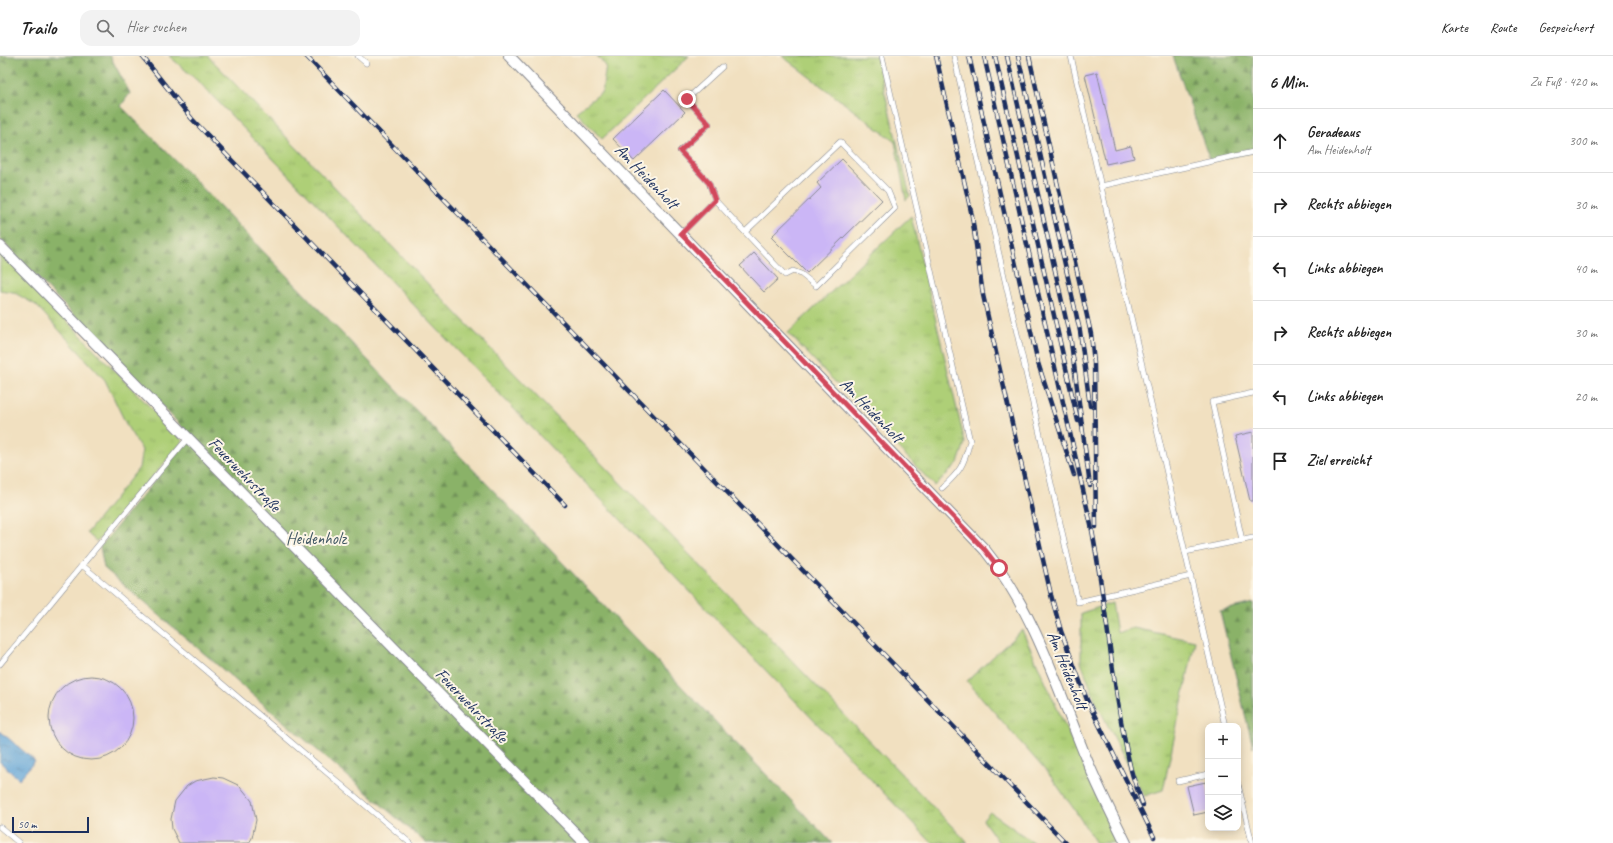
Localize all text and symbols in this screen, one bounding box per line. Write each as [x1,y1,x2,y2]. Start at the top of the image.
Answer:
search box [80,10,360,46]
text: Trailo [20,16,56,40]
icon: search [94,17,116,39]
text: Hier suchen [126,18,187,37]
text: Karte [1441,19,1468,36]
text: Route [1490,19,1516,36]
text: Gespeichert [1538,19,1593,36]
text: 6 Min. [1269,72,1308,93]
text: Zu Fuß · 420 m [1530,74,1597,90]
route end [678,90,696,108]
text: Geradeaus [1307,123,1360,142]
icon: ahead [1269,130,1291,152]
text: 300 m [1569,133,1597,149]
street label: Am Heidenholt [610,139,685,215]
text: Am Heidenholt [1307,142,1370,158]
icon: right [1269,194,1291,216]
text: Rechts abbiegen [1307,195,1391,214]
text: 30 m [1575,197,1597,213]
icon: left [1269,258,1291,280]
text: Links abbiegen [1307,259,1383,278]
text: 40 m [1575,261,1597,277]
icon: right [1269,322,1291,344]
text: Rechts abbiegen [1307,323,1391,342]
text: 30 m [1575,325,1597,341]
street label: Am Heidenholt [835,373,910,449]
icon: left [1269,386,1291,408]
text: Links abbiegen [1307,387,1383,406]
text: 20 m [1575,389,1597,405]
street label: Feuerwehrstraße [204,433,286,517]
icon: arrive [1269,450,1291,472]
text: Ziel erreicht [1307,451,1370,470]
park label: Heidenholz [286,528,348,549]
route start [990,559,1008,577]
street label: Am Heidenholt [1042,628,1094,715]
street label: Feuerwehrstraße [431,664,513,748]
map controls [1205,723,1241,831]
button: + [1205,723,1241,759]
button: − [1205,759,1241,795]
button: layers [1205,795,1241,831]
scale bar [12,815,89,834]
text: 50 m [18,817,37,831]

